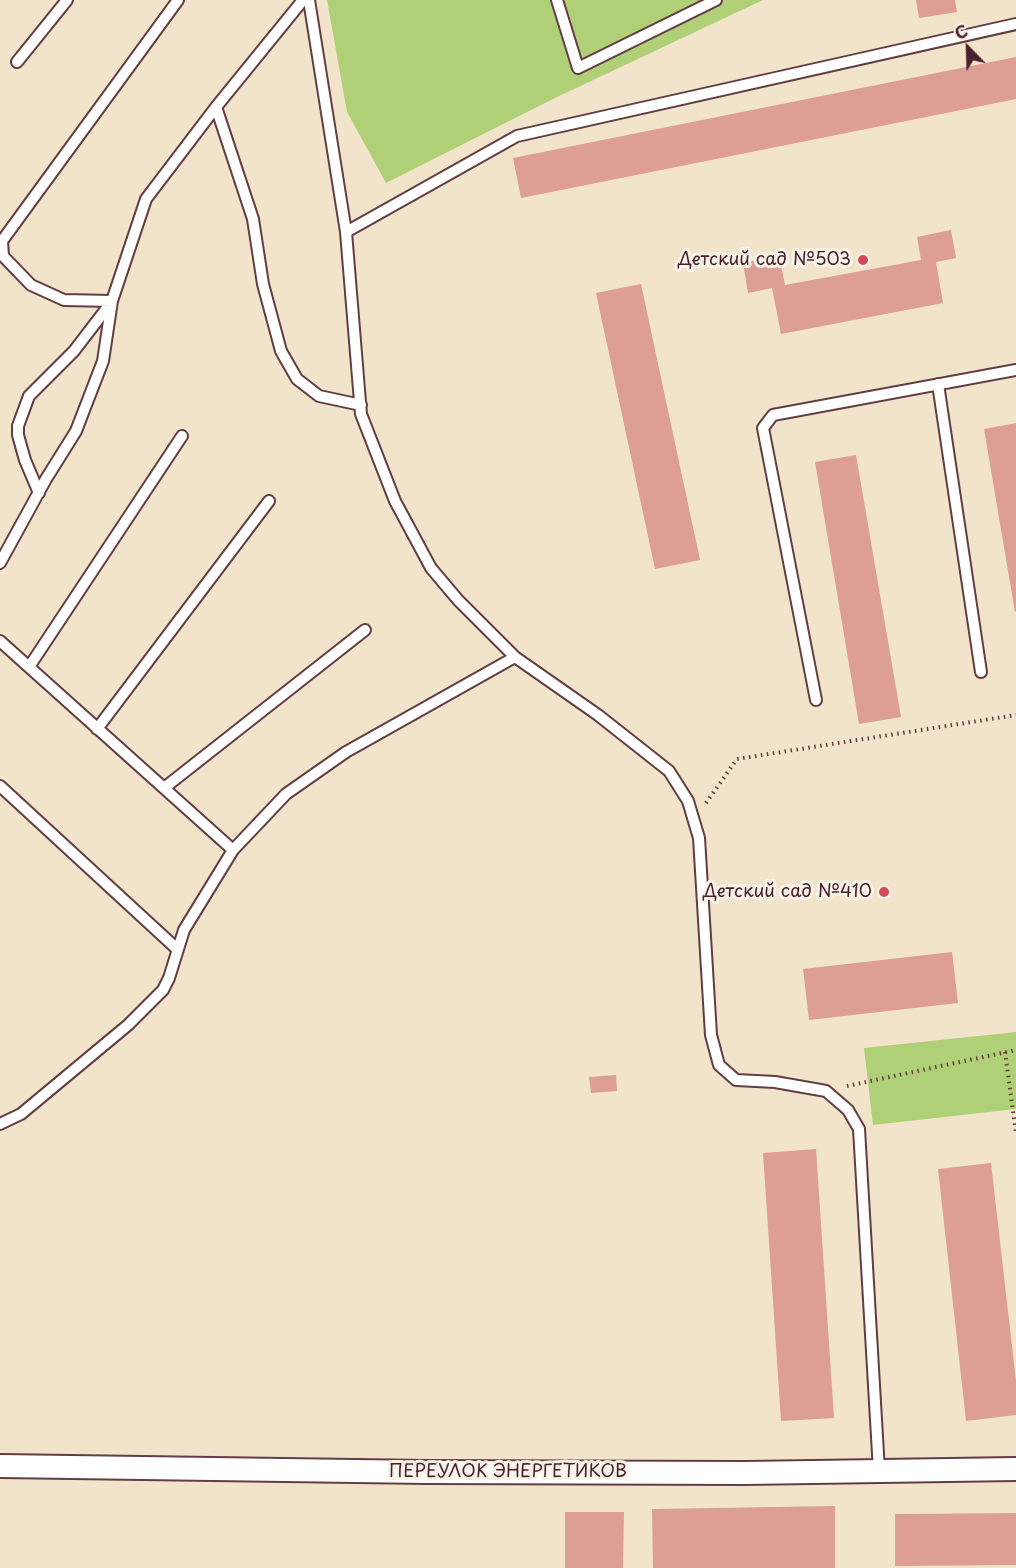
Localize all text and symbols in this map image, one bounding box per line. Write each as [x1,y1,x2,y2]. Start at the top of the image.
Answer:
north arrow [938,18,998,78]
text: С [951,18,971,45]
place label: Детский сад №503 [678,249,851,271]
marker: Детский сад №503 [856,253,870,267]
place label: Детский сад №410 [703,881,872,903]
marker: Детский сад №410 [877,885,891,899]
street label: ПЕРЕУЛОК ЭНЕРГЕТИКОВ [389,1461,627,1483]

